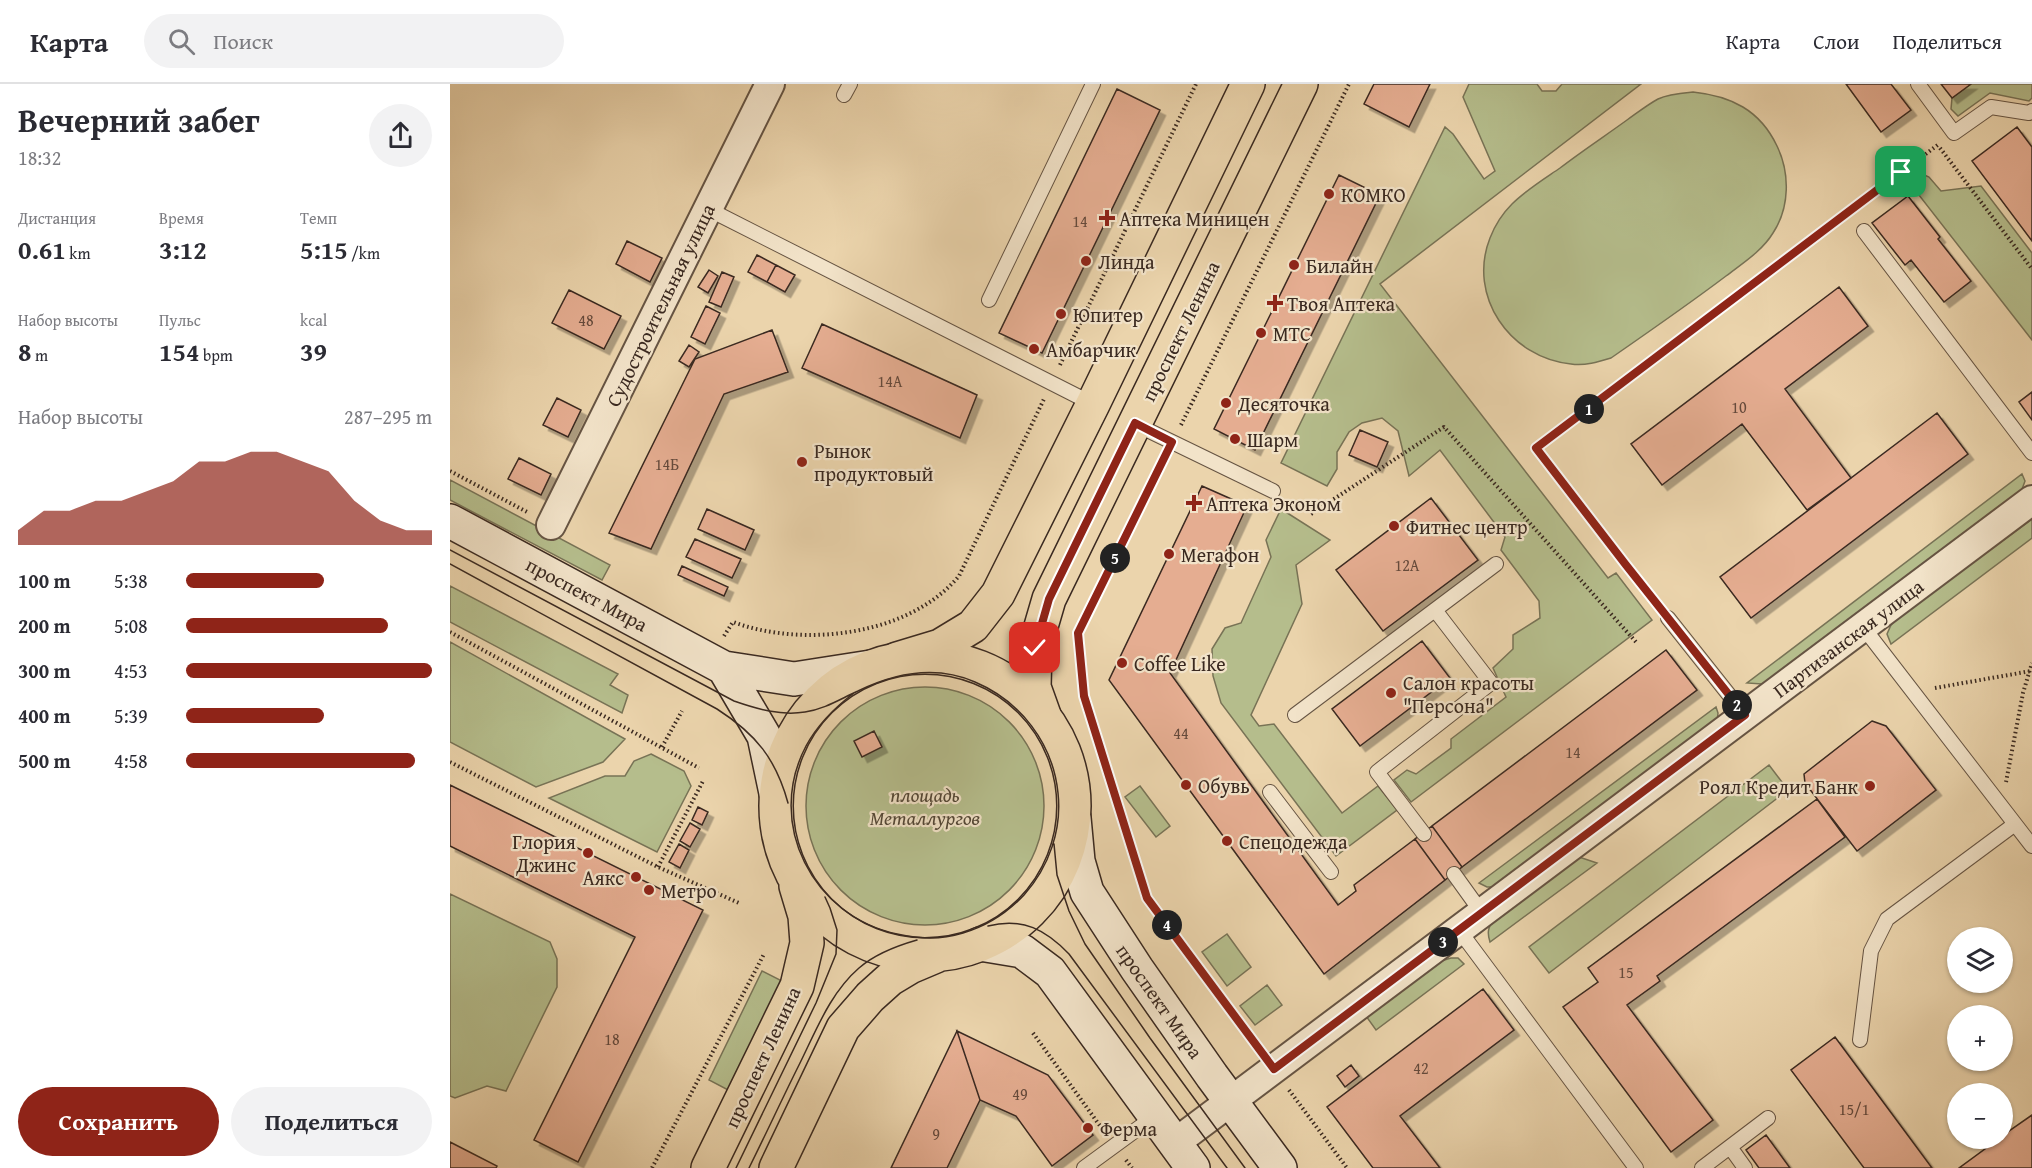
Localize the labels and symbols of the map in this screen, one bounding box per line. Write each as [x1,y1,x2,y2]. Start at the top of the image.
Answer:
pin [1875,146,1926,197]
place label: КОМКО [1341,180,1406,209]
marker: КОМКО [1322,187,1336,201]
street label: Судостроительная улица [598,198,722,411]
place label: Аптека Миницен [1119,204,1270,233]
house number: 14 [1072,209,1088,233]
marker: Аптека Миницен [1100,211,1114,225]
place label: Линда [1098,247,1155,276]
place label: Билайн [1306,251,1374,280]
marker: Линда [1079,254,1093,268]
street label: проспект Ленина [1133,255,1227,406]
marker: Билайн [1287,258,1301,272]
place label: Твоя Аптека [1287,289,1396,318]
marker: Твоя Аптека [1268,296,1282,310]
place label: Юпитер [1073,300,1143,329]
marker: Юпитер [1054,307,1068,321]
house number: 48 [578,308,594,332]
place label: МТС [1273,319,1311,348]
marker: МТС [1254,326,1268,340]
place label: Амбарчик [1046,335,1137,364]
marker: Амбарчик [1027,342,1041,356]
house number: 14А [877,369,903,393]
place label: Десяточка [1237,389,1330,418]
pin: 1 [1574,394,1604,424]
house number: 10 [1731,395,1747,419]
marker: Десяточка [1219,396,1233,410]
place label: Шарм [1247,425,1298,454]
marker: Шарм [1228,432,1242,446]
place label: Рынок продуктовый [814,436,933,488]
house number: 14Б [655,452,679,476]
marker: Рынок продуктовый [795,455,809,469]
place label: Аптека Эконом [1206,489,1341,518]
marker: Аптека Эконом [1187,496,1201,510]
place label: Фитнес центр [1406,512,1528,541]
marker: Фитнес центр [1387,519,1401,533]
place label: Мегафон [1181,540,1260,569]
pin: 5 [1100,543,1130,573]
marker: Мегафон [1162,547,1176,561]
street label: проспект Мира [521,550,653,639]
house number: 12А [1394,553,1420,577]
street label: Партизанская улица [1767,571,1930,704]
pin [1009,622,1060,673]
place label: Coffee Like [1134,649,1226,678]
marker: Coffee Like [1115,656,1129,670]
place label: Салон красоты "Персона" [1403,668,1534,720]
marker: Салон красоты "Персона" [1384,686,1398,700]
pin: 2 [1722,690,1752,720]
house number: 44 [1173,721,1189,745]
house number: 14 [1565,740,1581,764]
place label: Обувь [1198,771,1250,800]
place label: Роял Кредит Банк [1699,772,1859,801]
marker: Обувь [1179,778,1193,792]
marker: Роял Кредит Банк [1863,779,1877,793]
park label: площадь Металлургов [870,780,980,832]
place label: Глория Джинс [512,827,576,879]
place label: Спецодежда [1239,827,1348,856]
marker: Спецодежда [1220,834,1234,848]
marker: Глория Джинс [581,846,595,860]
place label: Аякс [582,863,624,892]
marker: Аякс [629,870,643,884]
place label: Метро [661,876,717,905]
marker: Метро [642,883,656,897]
pin: 4 [1152,910,1182,940]
pin: 3 [1428,927,1458,957]
street label: проспект Мира [1110,938,1211,1065]
house number: 15 [1618,960,1634,984]
street label: проспект Ленина [717,981,808,1132]
house number: 18 [604,1027,620,1051]
house number: 42 [1413,1056,1429,1080]
house number: 49 [1012,1082,1028,1106]
house number: 15/1 [1839,1097,1869,1121]
place label: Ферма [1100,1114,1157,1143]
marker: Ферма [1081,1121,1095,1135]
house number: 9 [932,1122,940,1146]

